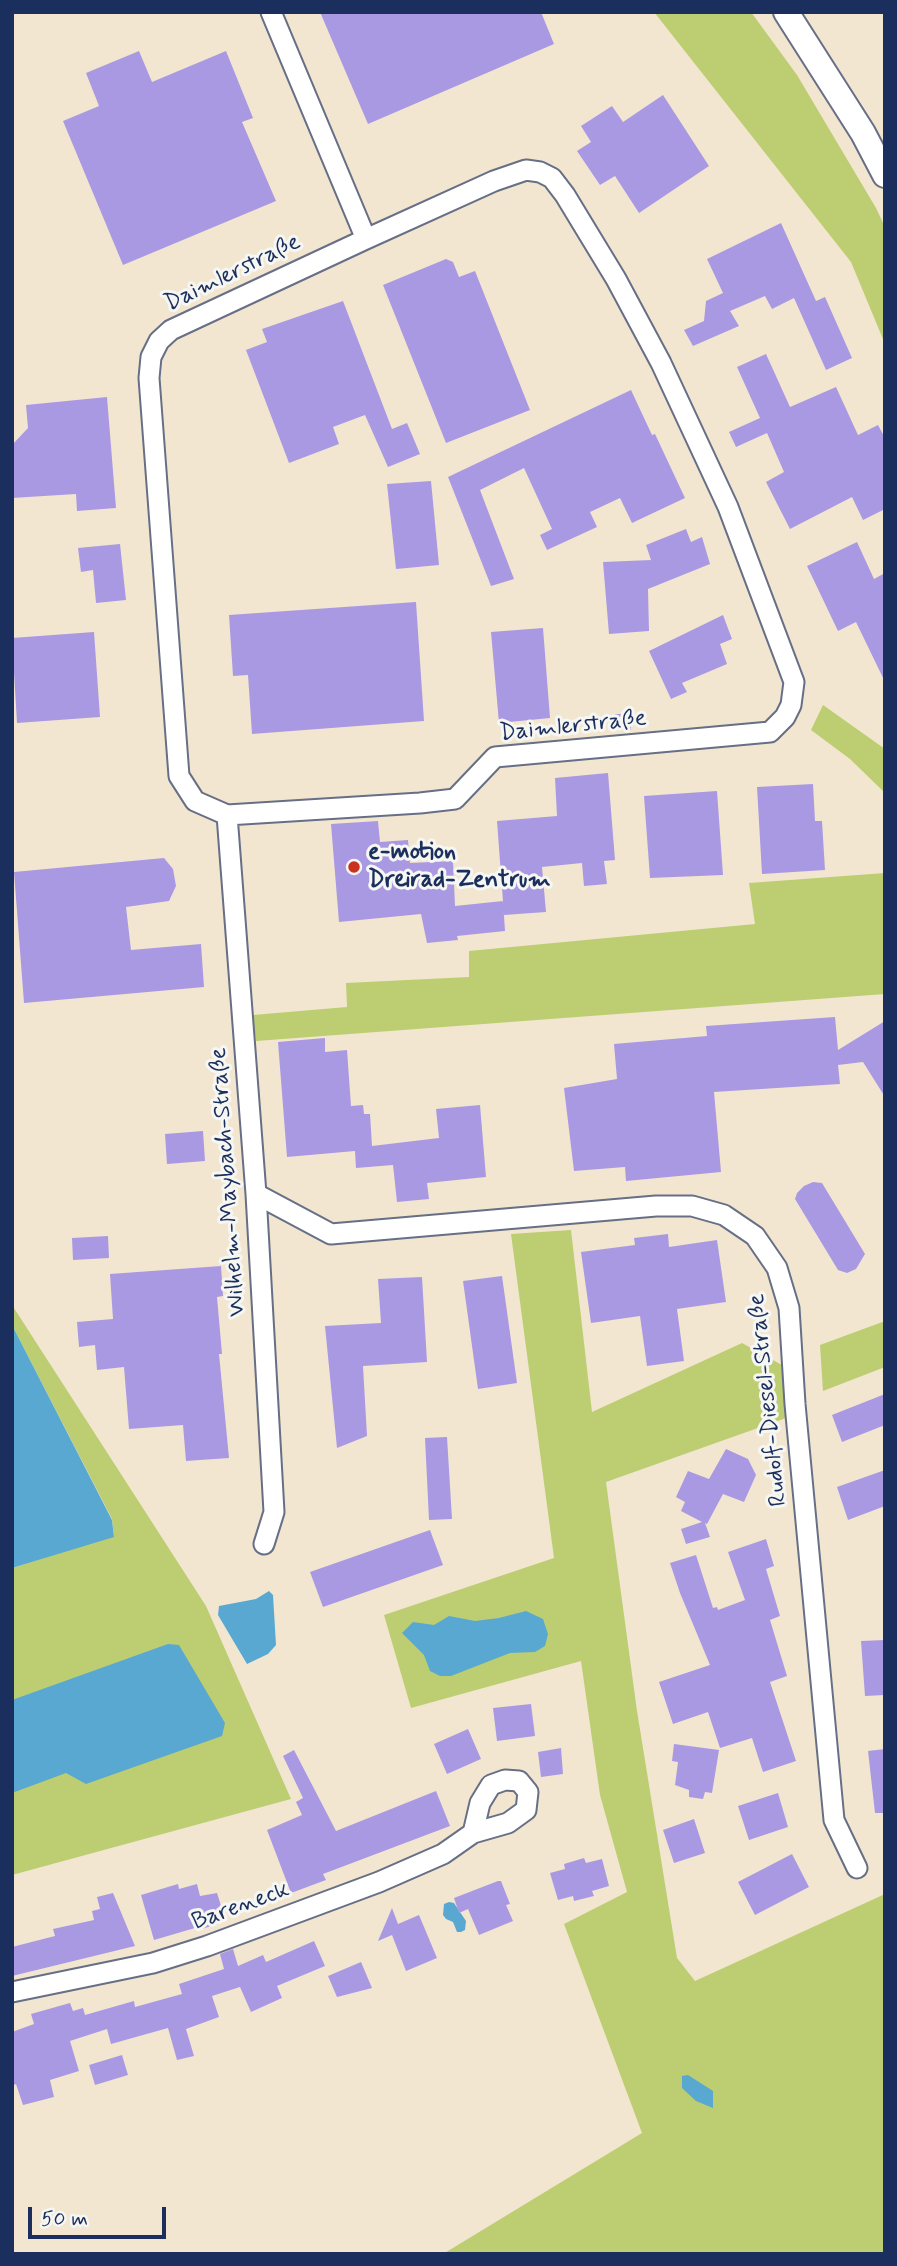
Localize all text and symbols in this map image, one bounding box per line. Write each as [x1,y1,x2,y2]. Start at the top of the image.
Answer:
street label: Daimlerstraße [160,229,306,319]
street label: Daimlerstraße [498,705,648,749]
place label: e-motion Dreirad-Zentrum [368,839,551,895]
marker: e-motion Dreirad-Zentrum [346,859,362,875]
street label: Wilhelm-Maybach-Straße [205,1046,253,1318]
street label: Rudolf-Diesel-Straße [744,1292,794,1508]
street label: Bareneck [188,1876,294,1938]
scale bar [32,2192,170,2236]
text: 50 m [41,2205,88,2233]

